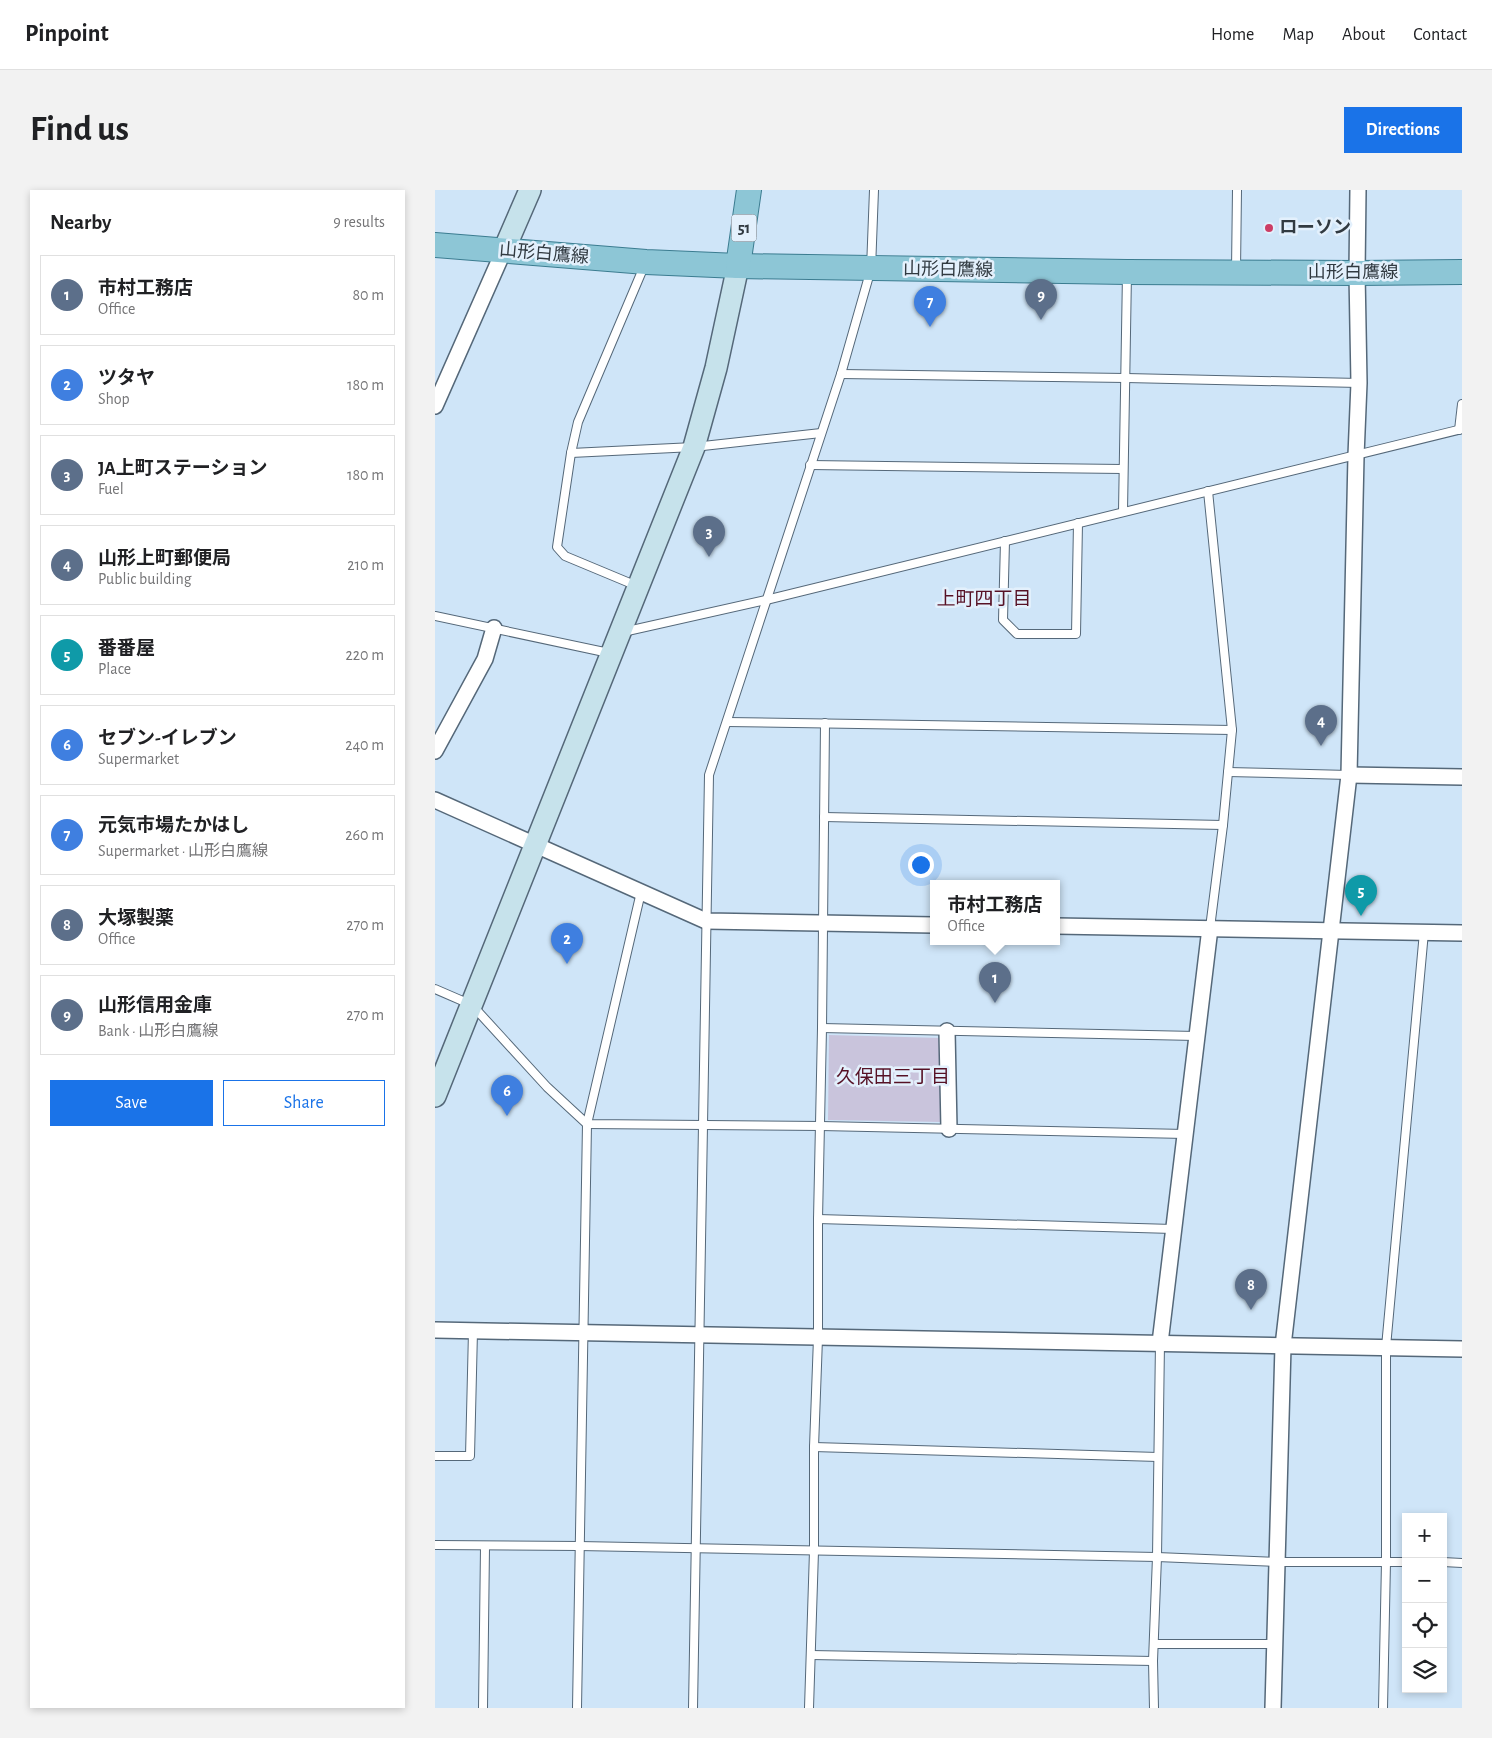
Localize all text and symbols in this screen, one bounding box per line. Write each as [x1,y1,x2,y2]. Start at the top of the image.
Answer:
text: Pinpoint [25,22,109,46]
text: Home [1211,26,1254,44]
text: Map [1282,26,1314,44]
text: About [1342,26,1385,44]
text: Contact [1413,26,1467,44]
button: Directions [1344,107,1462,153]
text: Find us [30,112,129,147]
text: Nearby [50,212,111,233]
text: 9 results [333,214,385,230]
road number: 51 [731,214,757,242]
place label: ローソン [1279,219,1351,237]
marker: ローソン [1263,222,1275,234]
street label: 山形白鷹線 [498,239,590,267]
street label: 山形白鷹線 [903,258,993,280]
street label: 山形白鷹線 [1308,262,1398,282]
text: 市村工務店 [98,279,193,298]
pin: 9 [1025,279,1057,320]
pin: 7 [914,286,946,327]
text: 1 [64,287,70,303]
text: 80 m [353,287,384,303]
text: Office [98,301,135,317]
text: ツタヤ [98,369,155,388]
text: 2 [63,377,71,393]
text: 180 m [347,377,384,393]
text: Shop [98,391,130,407]
text: JA上町ステーション [98,459,267,478]
text: 3 [64,467,70,483]
text: 180 m [347,467,384,483]
text: Fuel [98,481,124,497]
pin: 3 [693,516,725,557]
text: 山形上町郵便局 [98,549,231,568]
text: 4 [63,557,71,573]
text: 210 m [347,557,384,573]
text: Public building [98,571,192,587]
district label: 上町四丁目 [936,589,1032,609]
text: 番番屋 [98,639,155,658]
text: 5 [64,647,70,663]
text: 220 m [346,647,384,663]
text: Place [98,661,131,677]
pin: 4 [1305,705,1337,746]
text: セブン-イレブン [98,729,237,748]
text: 6 [63,737,71,753]
text: 240 m [345,737,384,753]
text: Supermarket [98,751,179,767]
text: 元気市場たかはし [98,816,249,835]
text: 7 [64,827,70,843]
text: 260 m [345,827,384,843]
text: Supermarket · 山形白鷹線 [98,843,268,859]
your location [908,852,934,878]
pin: 5 [1345,875,1377,916]
popup [930,880,1060,945]
text: 市村工務店 [947,896,1043,915]
text: 大塚製薬 [98,909,174,928]
text: 8 [63,917,71,933]
text: 270 m [346,917,384,933]
text: Office [947,918,985,934]
pin: 2 [551,923,583,964]
text: Office [98,931,135,947]
pin: 1 [979,962,1011,1003]
text: 山形信用金庫 [98,996,212,1015]
text: 9 [63,1007,71,1023]
text: 270 m [346,1007,384,1023]
text: Bank · 山形白鷹線 [98,1023,218,1039]
district label: 久保田三丁目 [836,1066,950,1087]
pin: 6 [491,1075,523,1116]
button: Save [50,1080,213,1126]
button: Share [223,1080,385,1126]
pin: 8 [1235,1269,1267,1310]
map controls [1402,1513,1447,1693]
button: + [1402,1513,1447,1558]
button: − [1402,1558,1447,1603]
button: locate [1402,1603,1447,1648]
button: layers [1402,1648,1447,1693]

